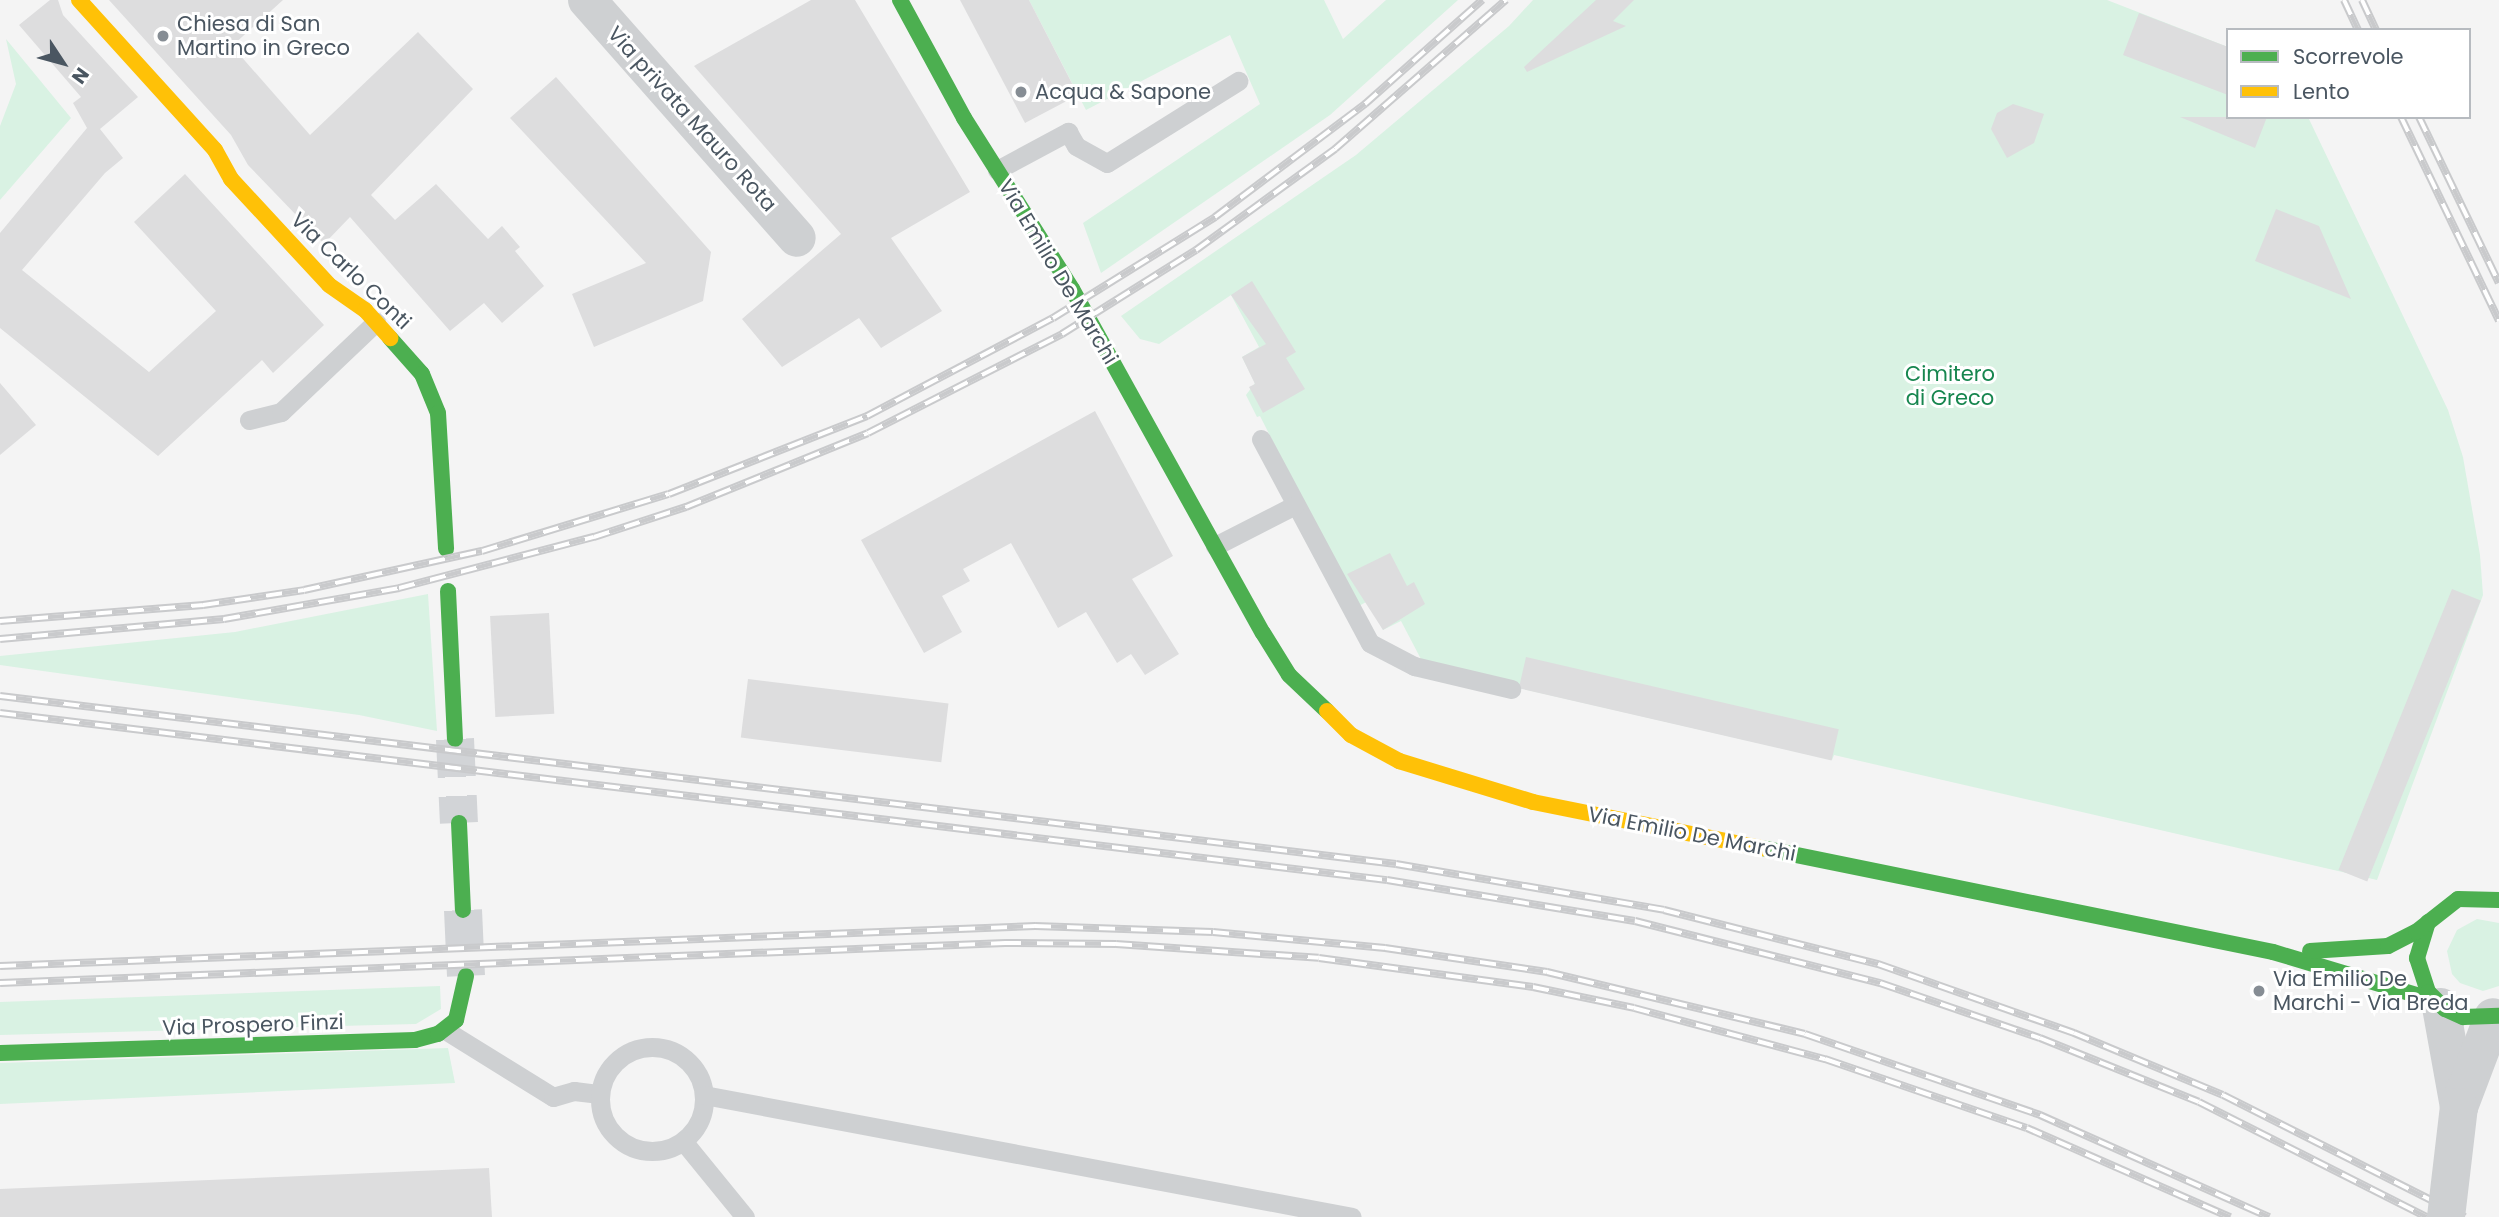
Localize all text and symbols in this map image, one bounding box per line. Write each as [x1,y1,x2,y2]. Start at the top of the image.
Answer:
place label: Chiesa di San Martino in Greco [177,11,350,61]
street label: Via privata Mauro Rota [602,21,782,217]
north arrow [28,28,98,98]
marker: Chiesa di San Martino in Greco [155,28,171,44]
legend [2226,28,2471,119]
text: Scorrevole [2293,42,2404,71]
text: N [65,62,96,89]
text: Lento [2293,77,2350,106]
place label: Acqua & Sapone [1035,79,1211,105]
marker: Acqua & Sapone [1013,84,1029,100]
street label: Via Emilio De Marchi [993,175,1123,369]
street label: Via Carlo Conti [286,207,416,335]
park label: Cimitero di Greco [1905,361,1995,411]
street label: Via Emilio De Marchi [1586,801,1798,867]
place label: Via Emilio De Marchi - Via Breda [2273,966,2469,1016]
marker: Via Emilio De Marchi - Via Breda [2251,983,2267,999]
street label: Via Prospero Finzi [162,1009,344,1041]

